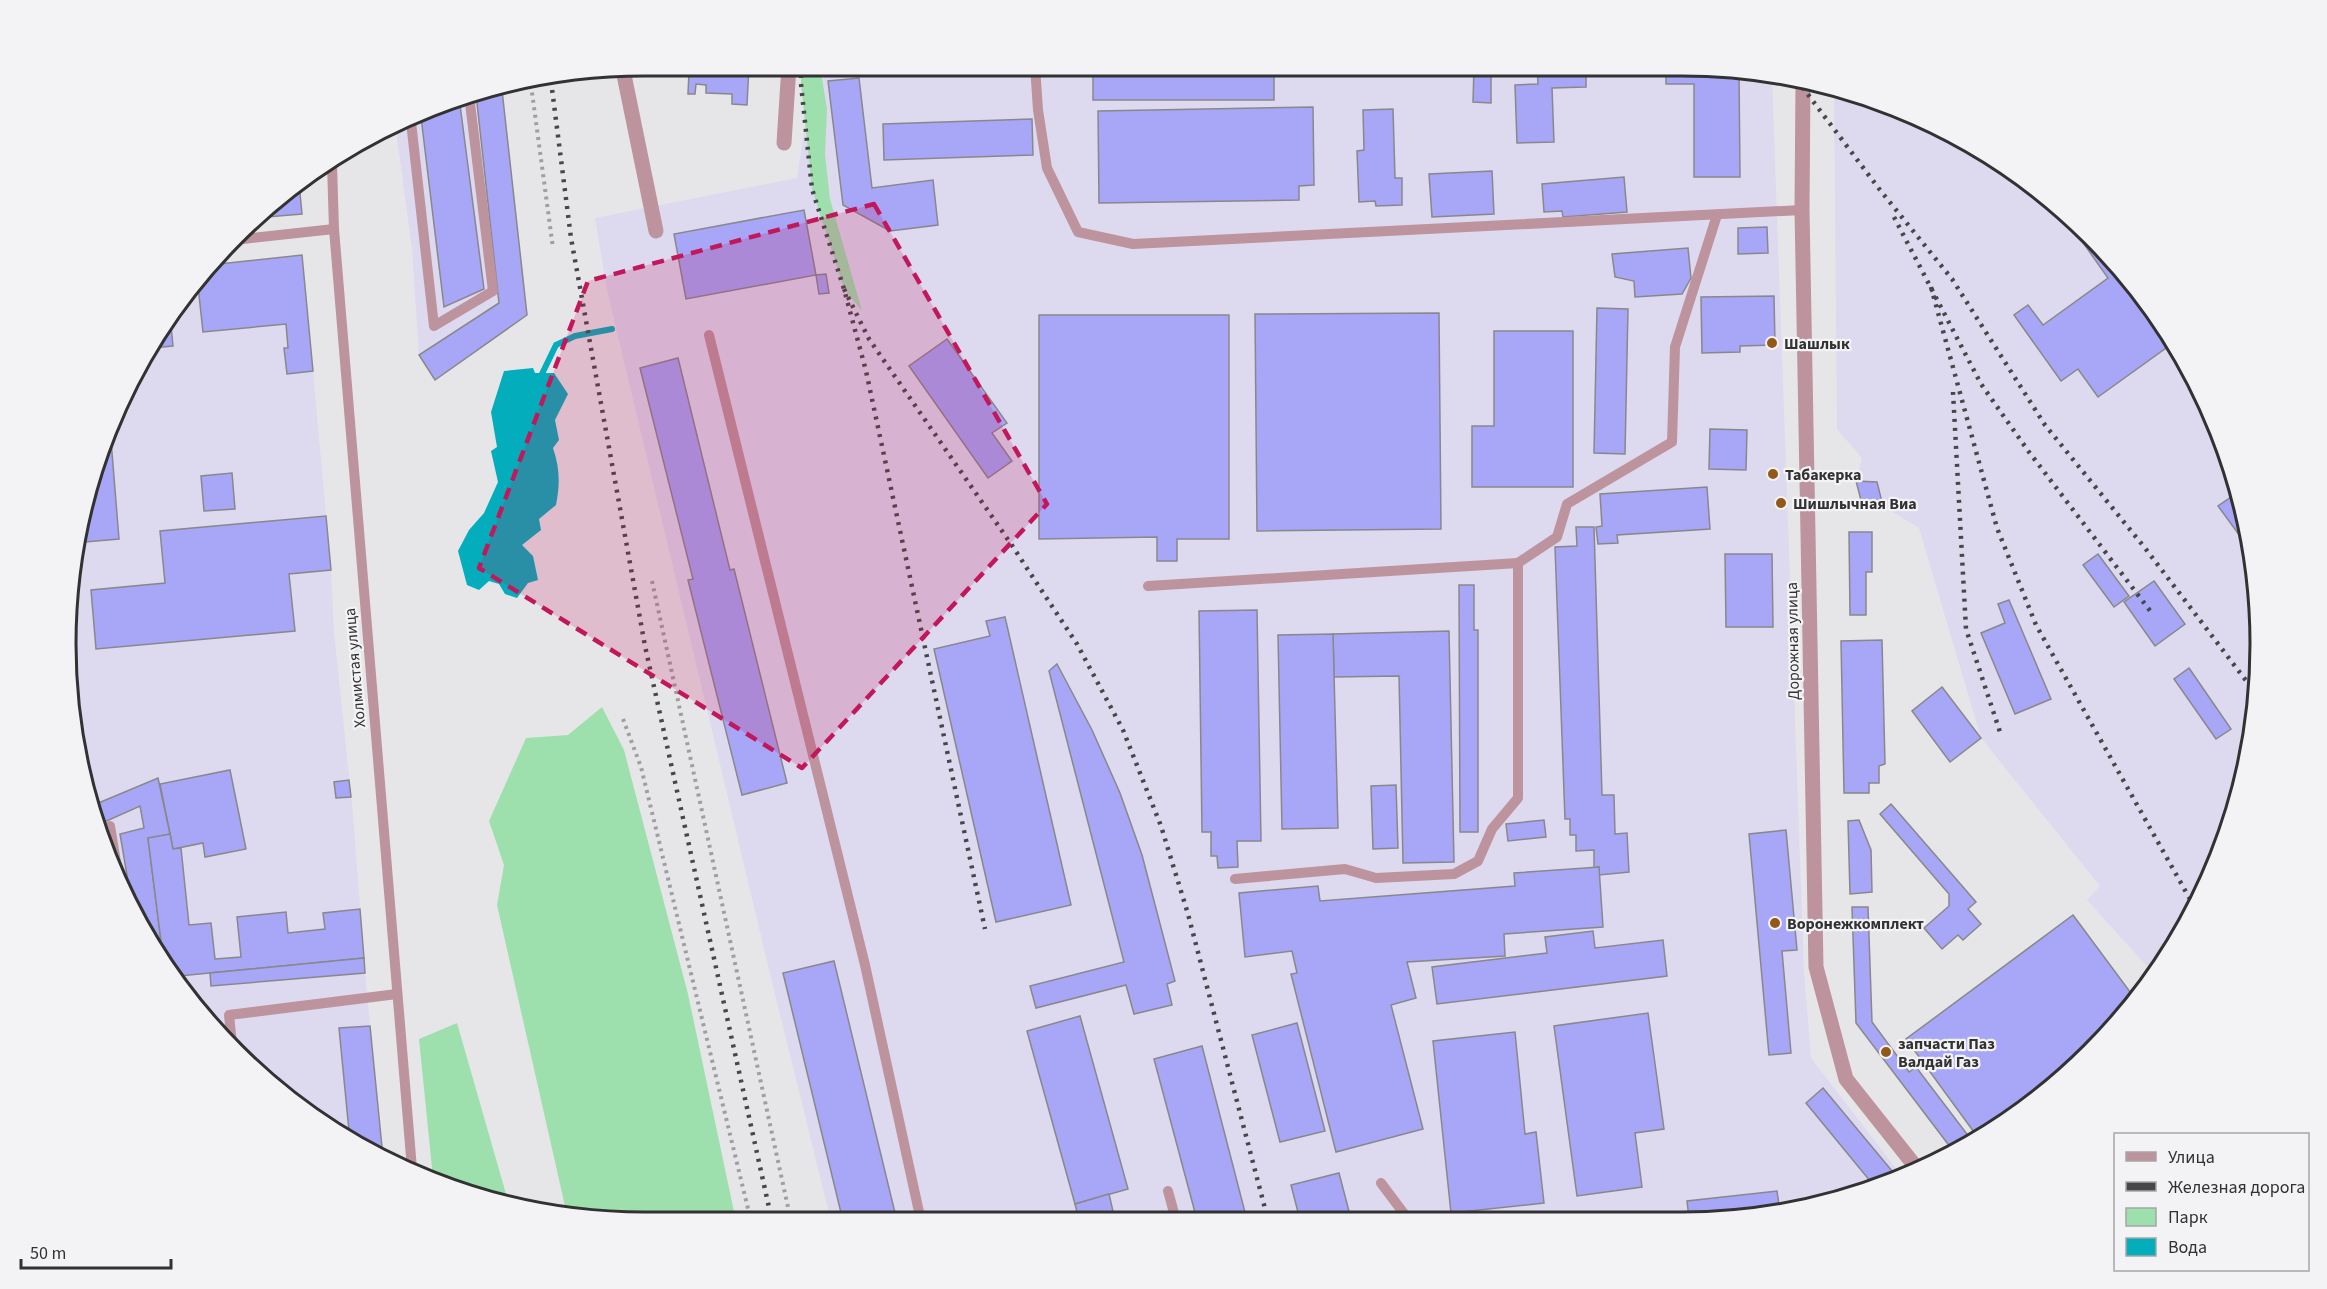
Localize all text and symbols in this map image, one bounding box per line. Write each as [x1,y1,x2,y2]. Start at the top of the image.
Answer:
place label: Шашлык [1784,333,1850,355]
marker: Шашлык [1765,336,1779,350]
place label: Табакерка [1785,464,1861,486]
marker: Табакерка [1766,467,1780,481]
place label: Шишлычная Виа [1793,493,1917,515]
marker: Шишлычная Виа [1774,496,1788,510]
street label: Дорожная улица [1781,582,1805,700]
street label: Холмистая улица [339,607,371,729]
place label: Воронежкомплект [1787,913,1924,935]
marker: Воронежкомплект [1768,916,1782,930]
place label: запчасти Паз Валдай Газ [1898,1033,1995,1073]
marker: запчасти Паз Валдай Газ [1879,1045,1893,1059]
legend [2114,1133,2309,1271]
text: Улица [2168,1145,2215,1170]
text: Железная дорога [2168,1175,2305,1200]
text: Парк [2168,1205,2208,1230]
scale bar [21,1232,171,1270]
text: Вода [2168,1235,2207,1260]
text: 50 m [30,1241,66,1266]

